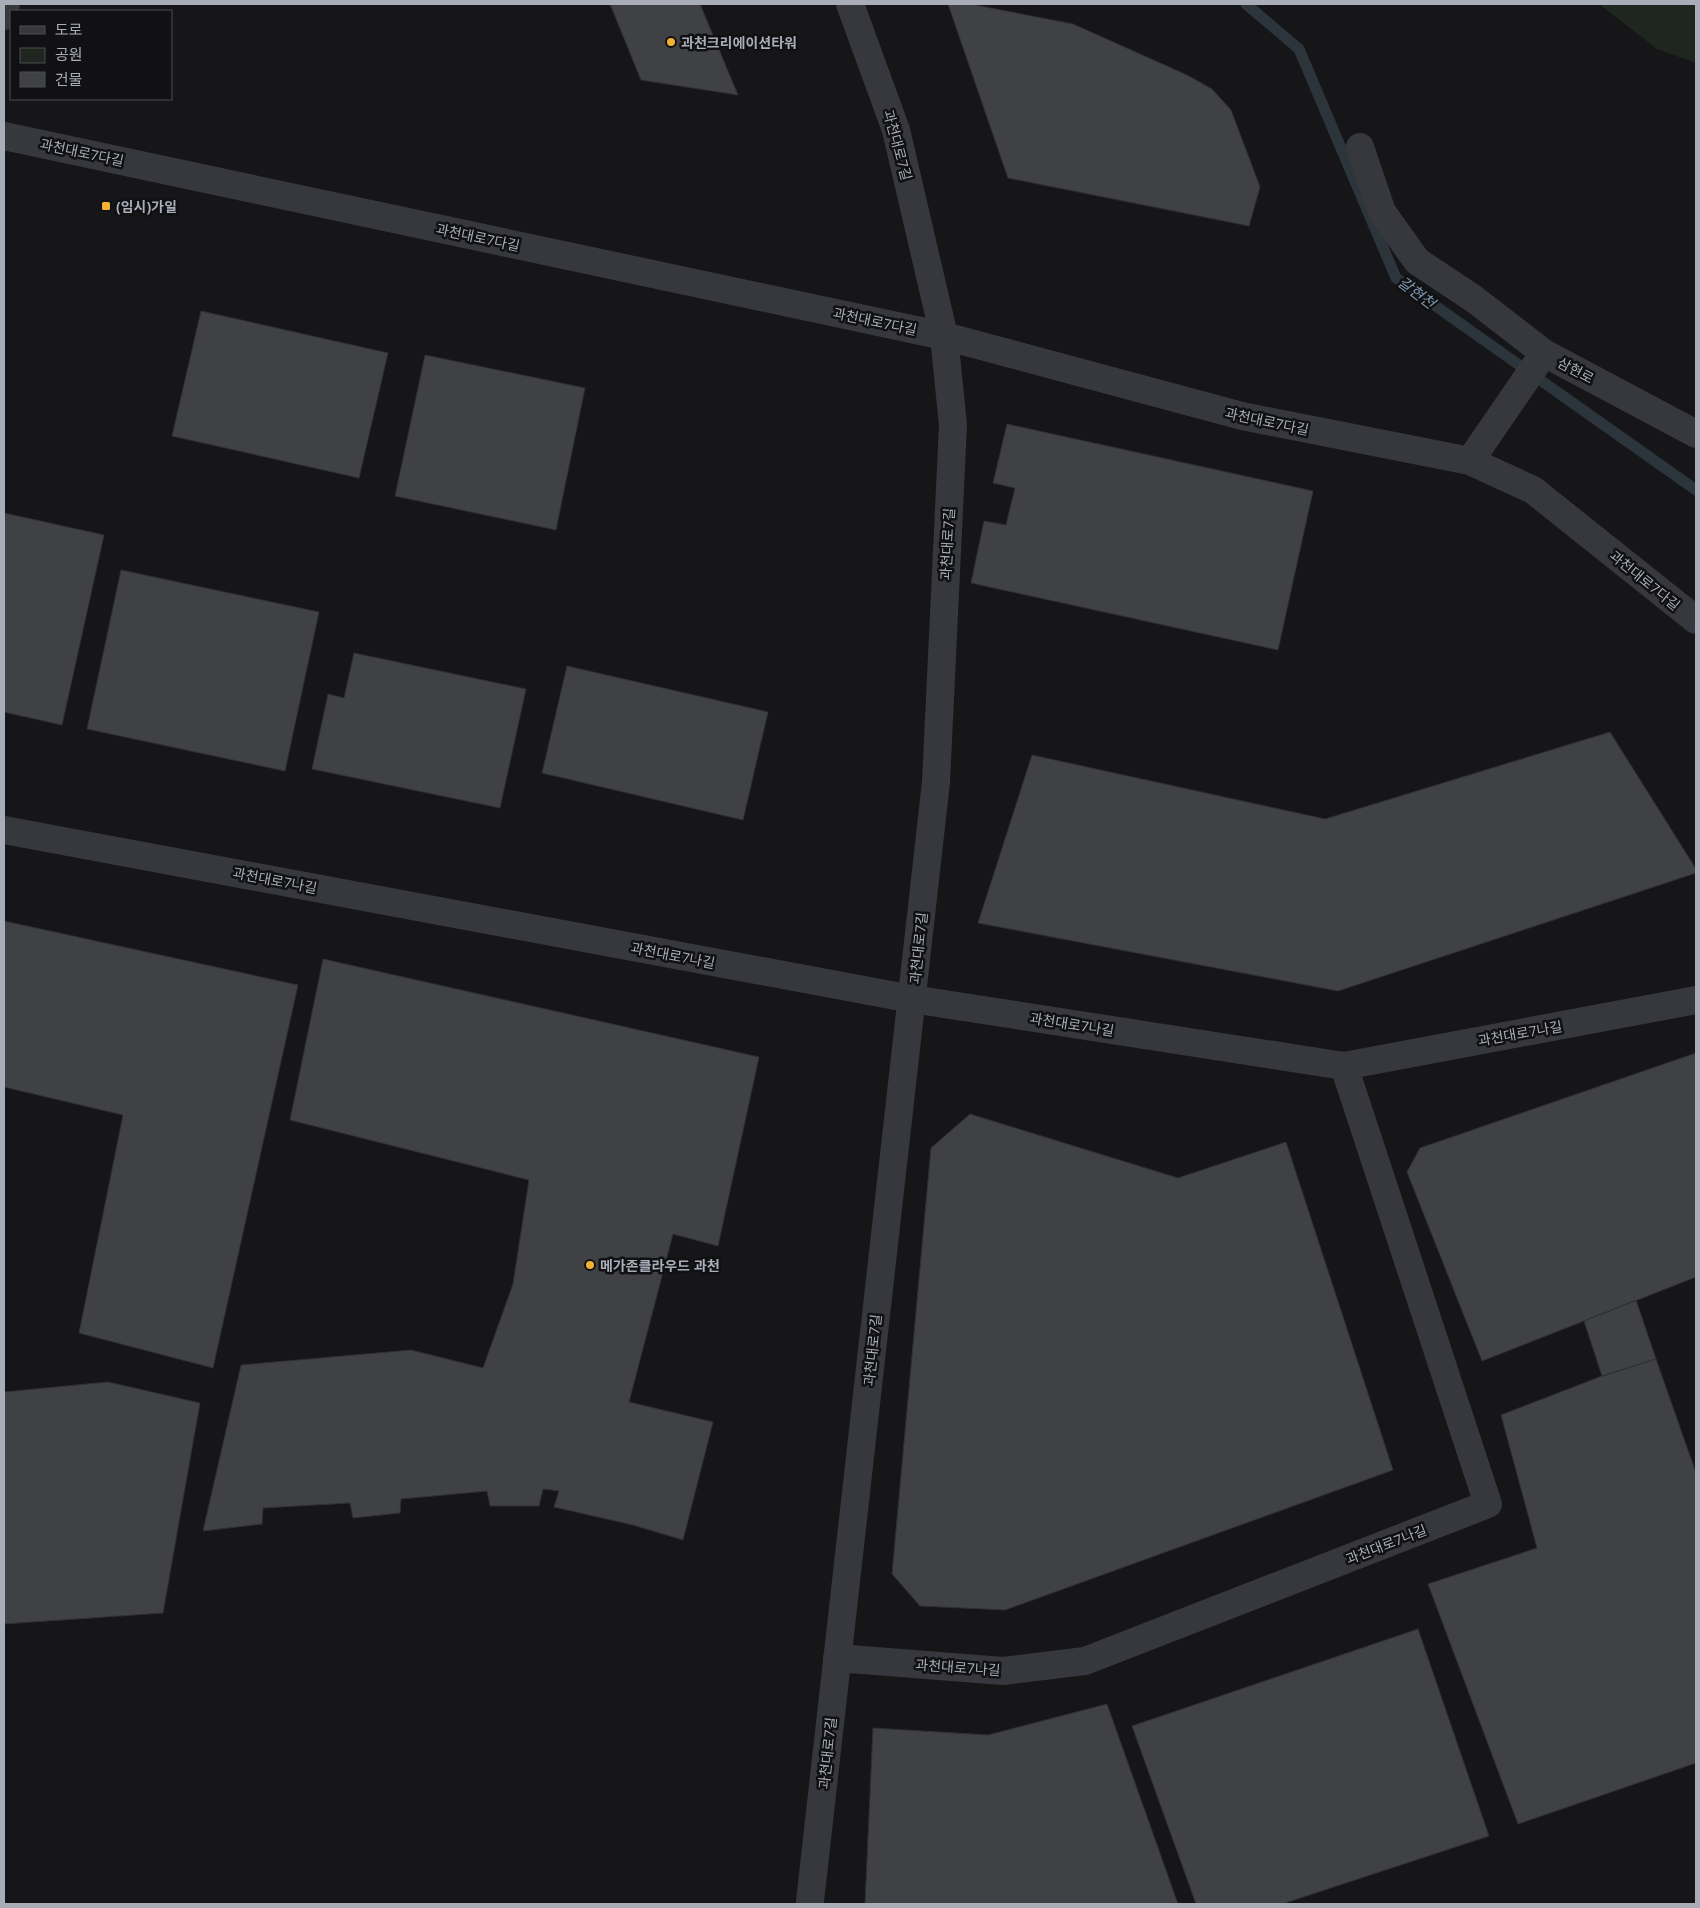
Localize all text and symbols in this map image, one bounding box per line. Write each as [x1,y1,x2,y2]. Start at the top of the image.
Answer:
legend [10,10,172,100]
text: 도로 [55,19,83,39]
place label: 과천크리에이션타워 [681,33,797,52]
marker: 과천크리에이션타워 [665,36,677,48]
text: 공원 [55,44,83,64]
text: 건물 [55,69,83,89]
street label: 과천대로7길 [879,108,917,182]
street label: 과천대로7다길 [38,134,126,170]
place label: (임시)가일 [116,197,177,216]
marker: (임시)가일 [100,200,112,212]
street label: 과천대로7다길 [434,219,522,255]
water label: 갈현천 [1394,272,1441,314]
street label: 과천대로7다길 [831,303,919,339]
street label: 삼현로 [1554,353,1598,388]
street label: 과천대로7다길 [1223,403,1311,439]
street label: 과천대로7길 [936,507,958,581]
street label: 과천대로7다길 [1606,546,1684,614]
street label: 과천대로7나길 [231,863,319,897]
street label: 과천대로7길 [905,911,931,985]
street label: 과천대로7나길 [629,938,717,972]
street label: 과천대로7나길 [1028,1008,1116,1040]
street label: 과천대로7나길 [1476,1016,1564,1050]
place label: 메가존클라우드 과천 [600,1256,720,1275]
marker: 메가존클라우드 과천 [584,1259,596,1271]
street label: 과천대로7길 [859,1313,885,1387]
street label: 과천대로7나길 [1343,1520,1429,1568]
street label: 과천대로7나길 [915,1655,1001,1679]
street label: 과천대로7길 [814,1716,840,1790]

